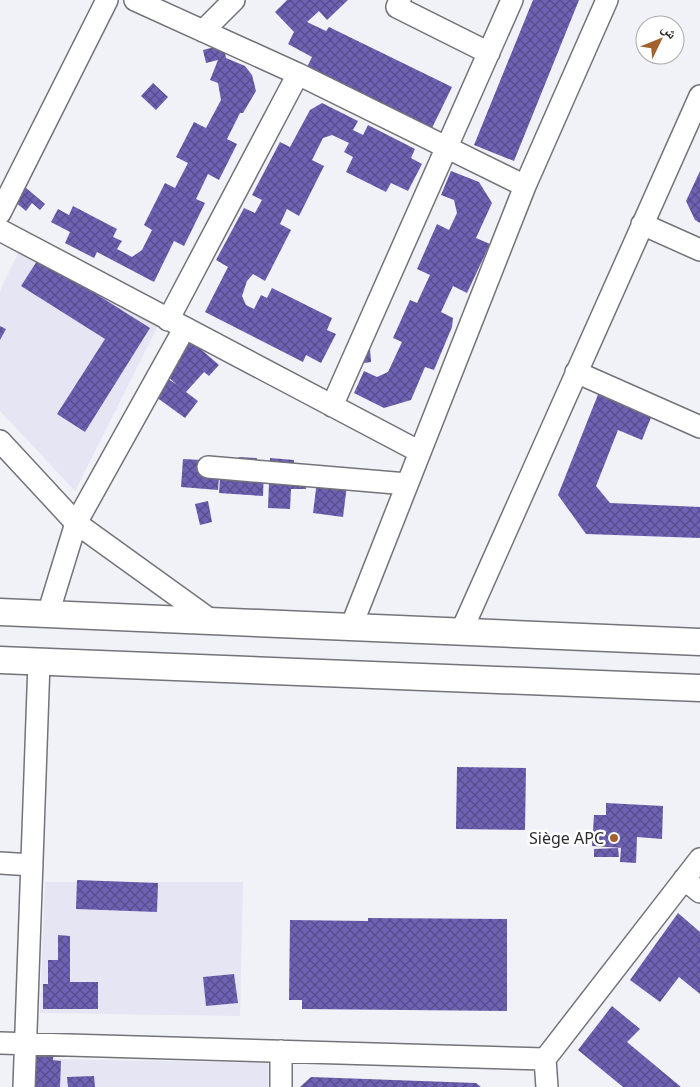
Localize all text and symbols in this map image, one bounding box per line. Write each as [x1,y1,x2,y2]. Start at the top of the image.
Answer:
north arrow [635,15,685,65]
text: ش [658,19,682,43]
place label: Siège APC [529,827,604,849]
marker: Siège APC [608,832,620,844]

